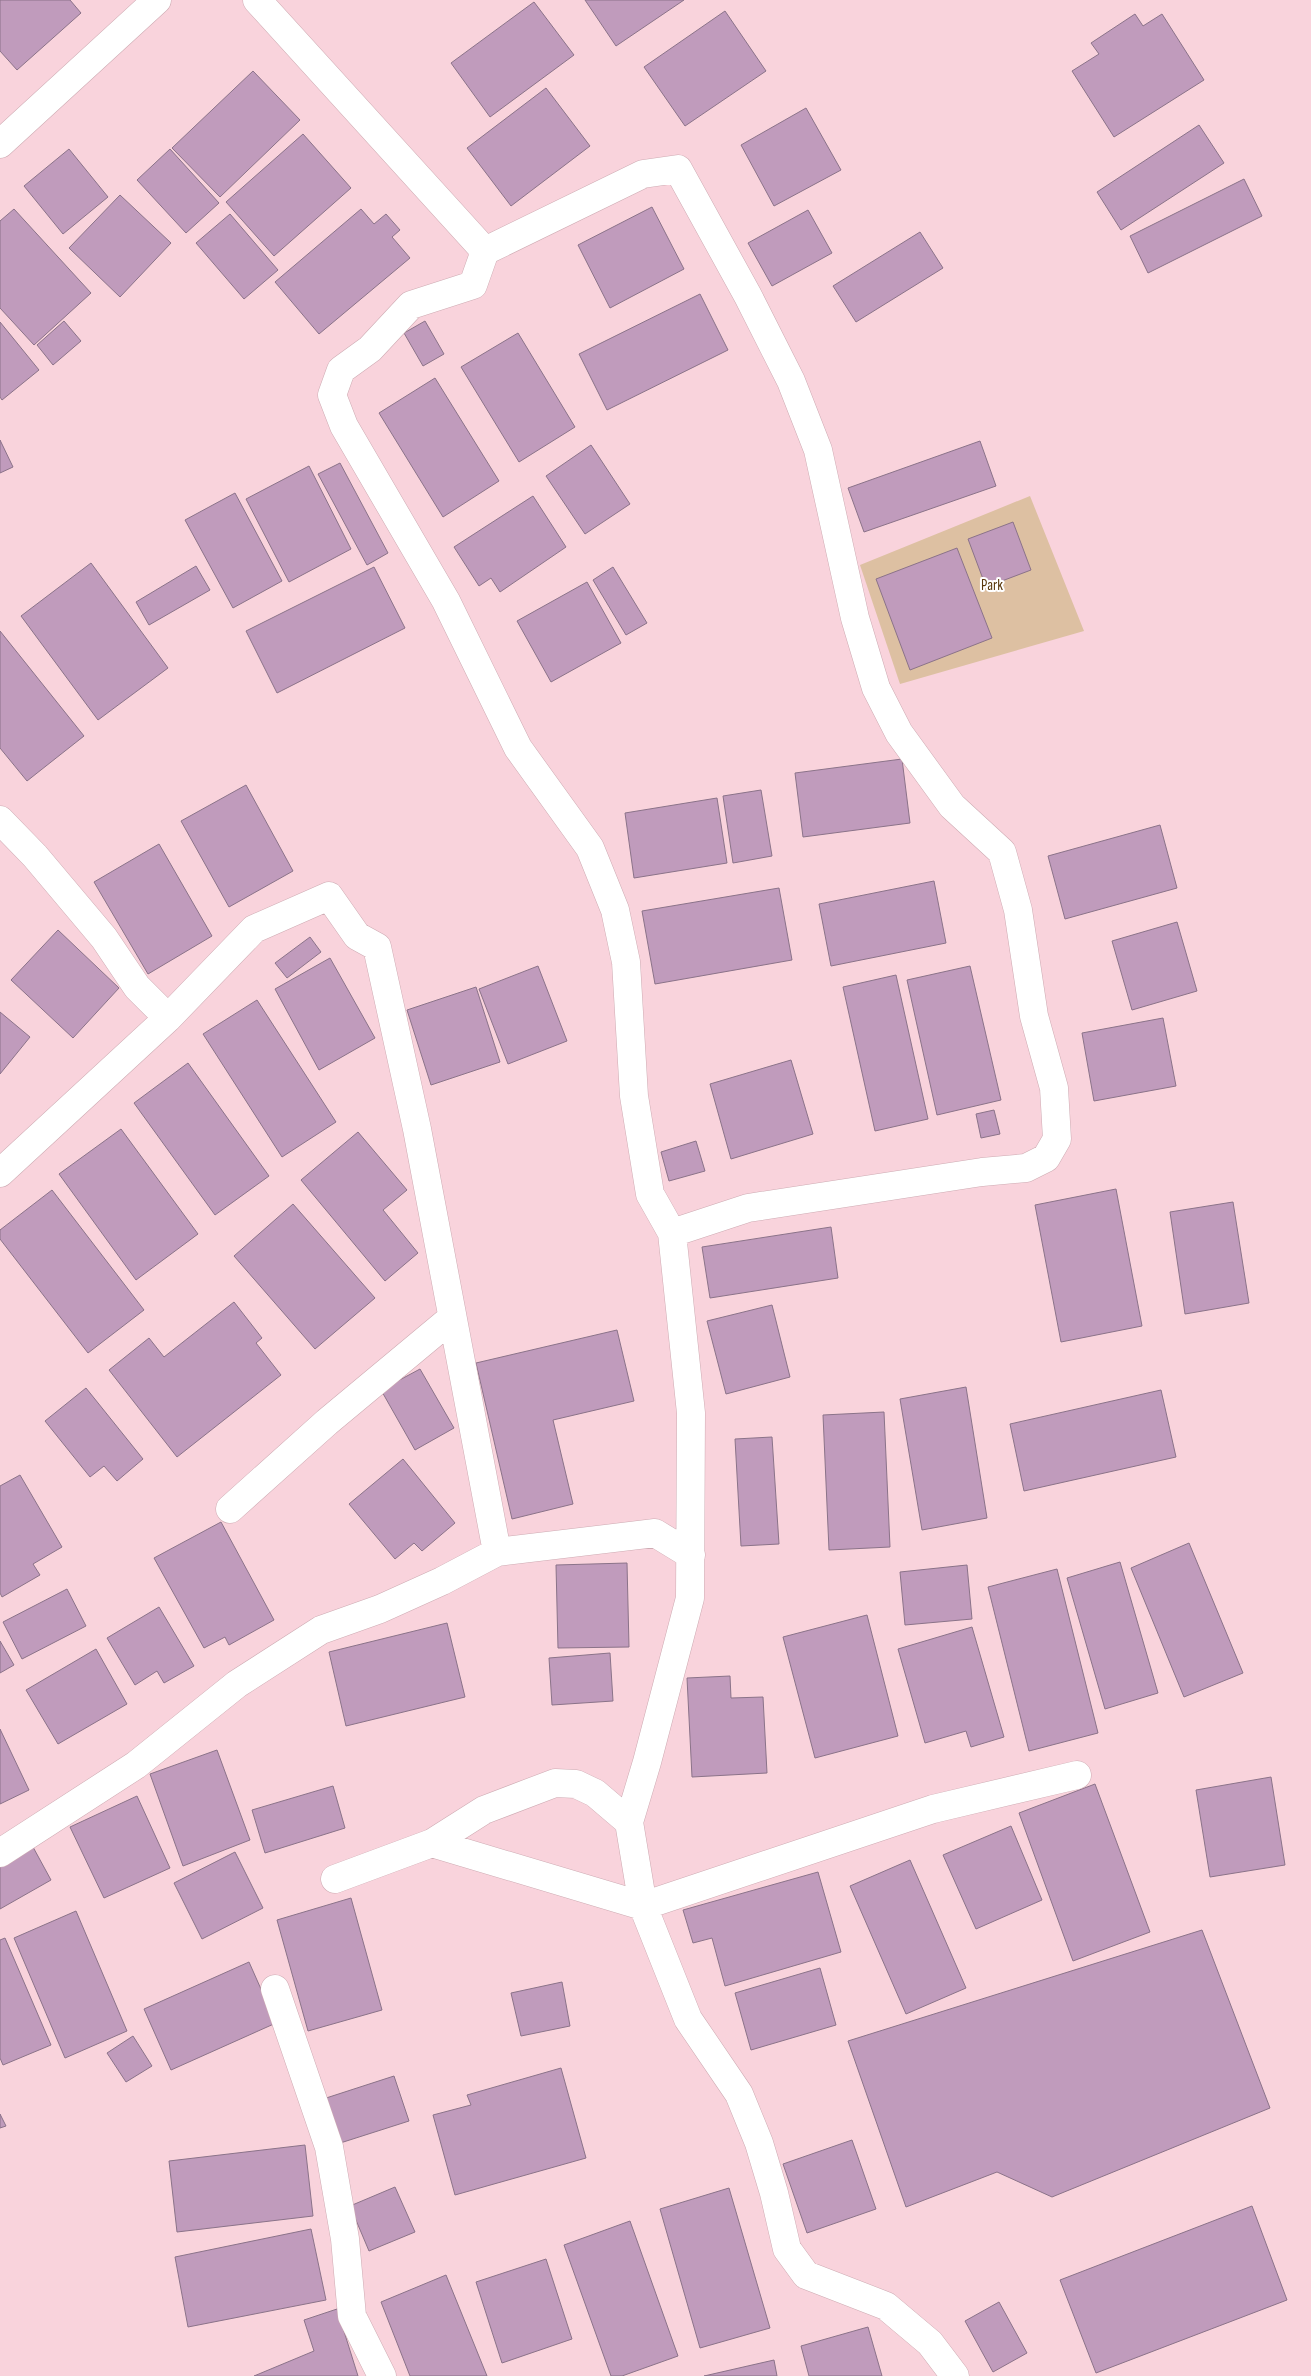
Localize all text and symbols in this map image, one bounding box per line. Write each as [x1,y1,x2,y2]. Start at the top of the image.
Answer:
park label: Park [981,576,1003,595]

